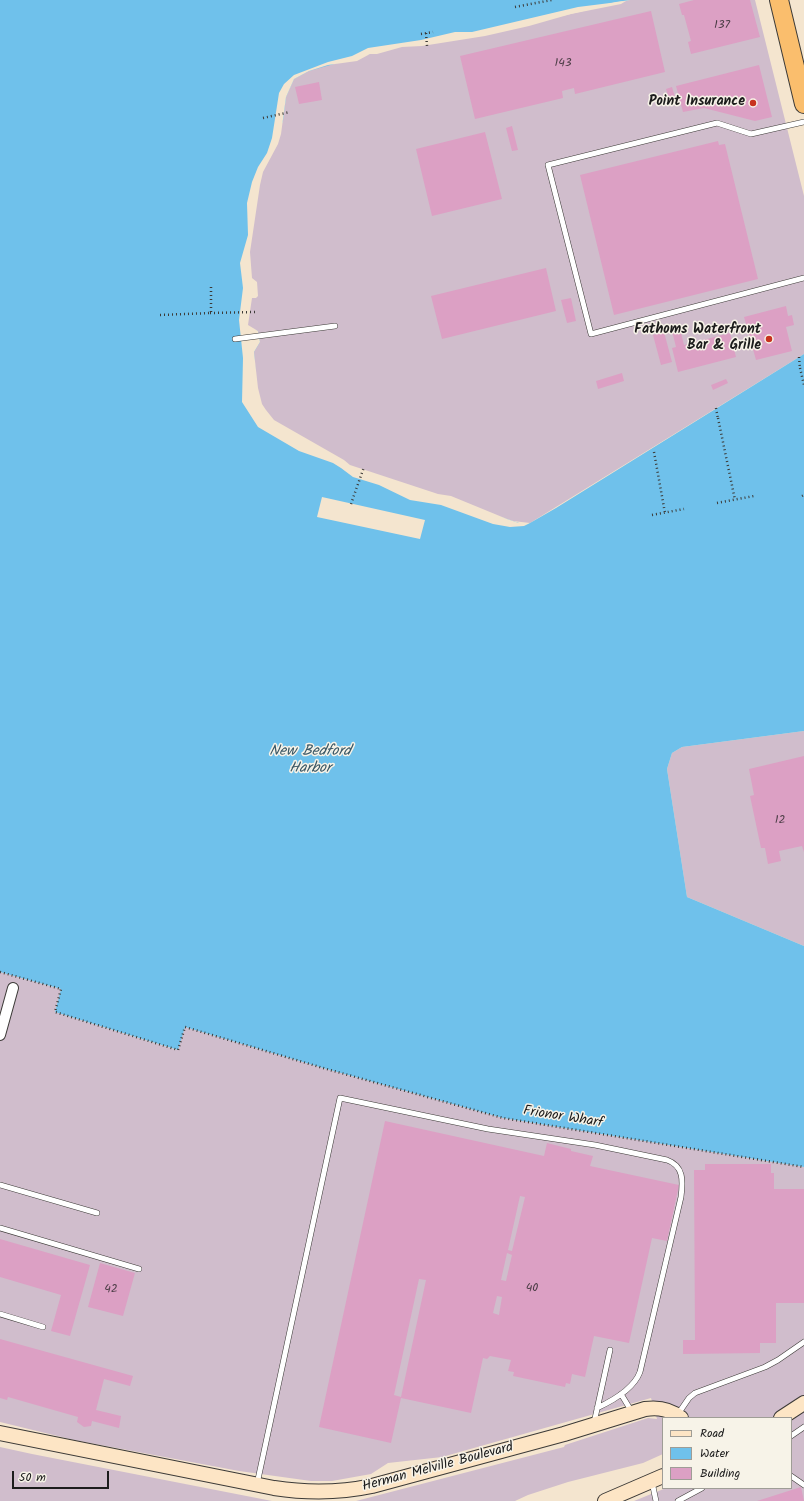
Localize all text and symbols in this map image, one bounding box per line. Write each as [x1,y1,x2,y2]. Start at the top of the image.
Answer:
house number: 137 [714,19,730,33]
house number: 143 [554,57,572,71]
place label: Point Insurance [649,95,745,111]
marker: Point Insurance [748,98,758,108]
place label: Fathoms Waterfront Bar & Grille [634,323,761,356]
marker: Fathoms Waterfront Bar & Grille [764,334,774,344]
water label: New Bedford Harbor [269,743,351,778]
house number: 12 [775,814,785,828]
street label: Frionor Wharf [522,1103,604,1133]
house number: 40 [526,1282,538,1296]
house number: 42 [104,1283,118,1297]
legend [662,1417,792,1489]
text: Road [700,1424,724,1443]
street label: Herman Melville Boulevard [361,1440,515,1496]
text: Water [700,1444,729,1463]
scale bar [14,1463,111,1489]
text: Building [700,1464,740,1483]
text: 50 m [19,1468,46,1487]

